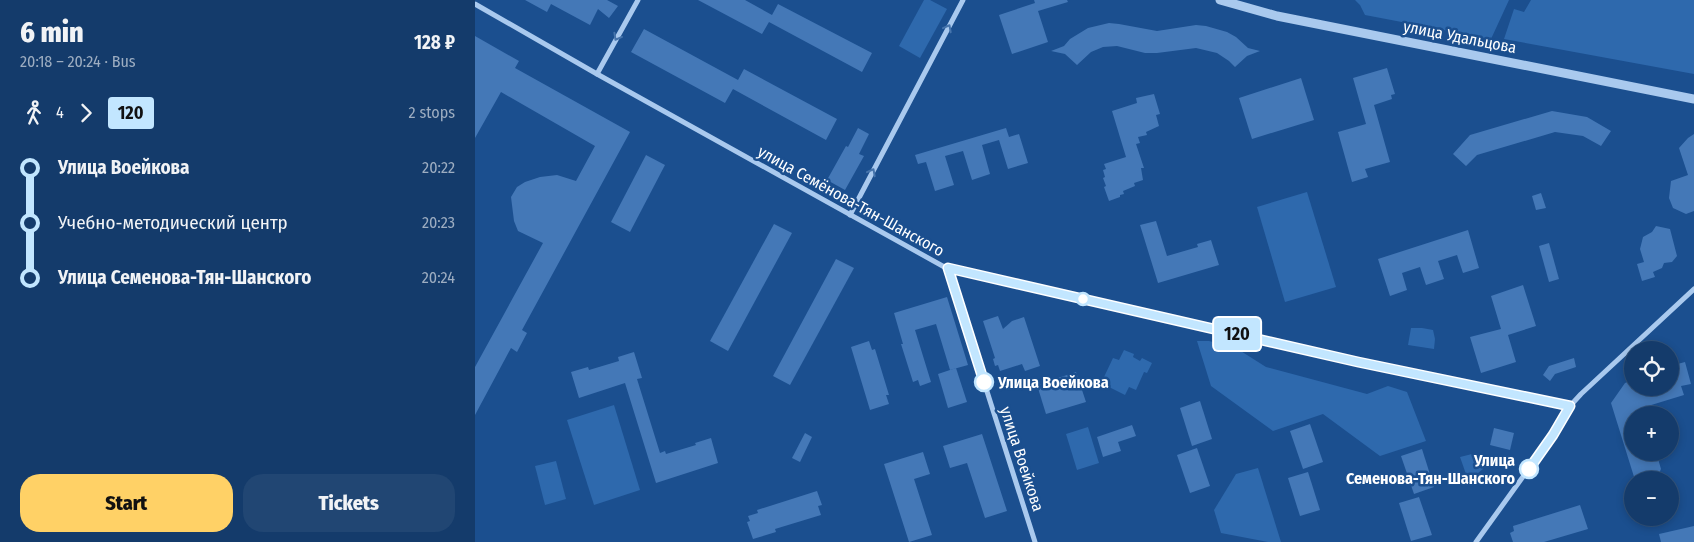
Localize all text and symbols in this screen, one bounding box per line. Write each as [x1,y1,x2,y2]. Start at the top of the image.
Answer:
text: 6 min [20,16,84,49]
street label: улица Удальцова [1402,17,1518,57]
one-way arrow [942,24,952,33]
text: 128 ₽ [414,31,455,54]
one-way arrow [614,32,624,41]
text: 20:18 – 20:24 · Bus [20,52,136,71]
icon: walk [20,99,48,127]
icon: forward [72,99,100,127]
text: 120 [118,102,144,124]
text: 4 [56,103,64,122]
text: 2 stops [409,103,455,122]
street label: улица Семёнова-Тян-Шанского [754,142,948,260]
text: Улица Воейкова [58,156,189,179]
text: 20:22 [422,158,455,177]
one-way arrow [866,168,876,177]
text: Учебно-методический центр [58,211,288,234]
text: 20:23 [422,213,455,232]
text: Улица Семенова-Тян-Шанского [58,266,311,289]
text: 20:24 [422,268,455,287]
unlabelled marker [1076,292,1090,306]
line badge: 120 [1208,318,1266,350]
text: 120 [1224,323,1250,345]
map controls [1624,341,1679,526]
button: locate [1624,341,1679,396]
marker: Улица Воейкова [974,372,994,392]
place label: Улица Воейкова [997,373,1109,392]
street label: улица Воейкова [996,404,1048,514]
button: + [1624,406,1679,461]
place label: Улица Семенова-Тян-Шанского [1346,451,1515,488]
marker: Улица Семенова-Тян-Шанского [1519,459,1539,479]
button: − [1624,471,1679,526]
button: Start [20,474,233,532]
button: Tickets [243,474,455,532]

